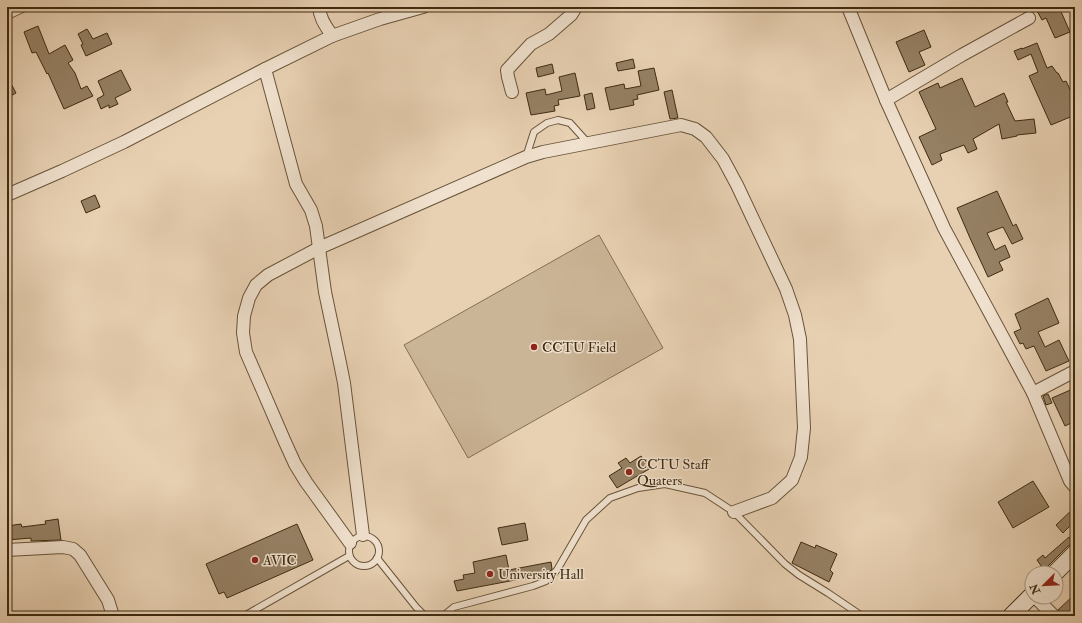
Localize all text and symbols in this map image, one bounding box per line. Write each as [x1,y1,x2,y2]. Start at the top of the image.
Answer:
place label: CCTU Field [542,339,616,356]
marker: CCTU Field [529,342,539,352]
place label: CCTU Staff Quaters [637,456,712,489]
marker: CCTU Staff Quaters [624,467,634,477]
place label: AVIC [262,552,297,569]
marker: AVIC [250,555,260,565]
north arrow [1024,565,1064,605]
place label: University Hall [498,566,584,584]
marker: University Hall [485,569,495,579]
text: N [1027,581,1044,597]

